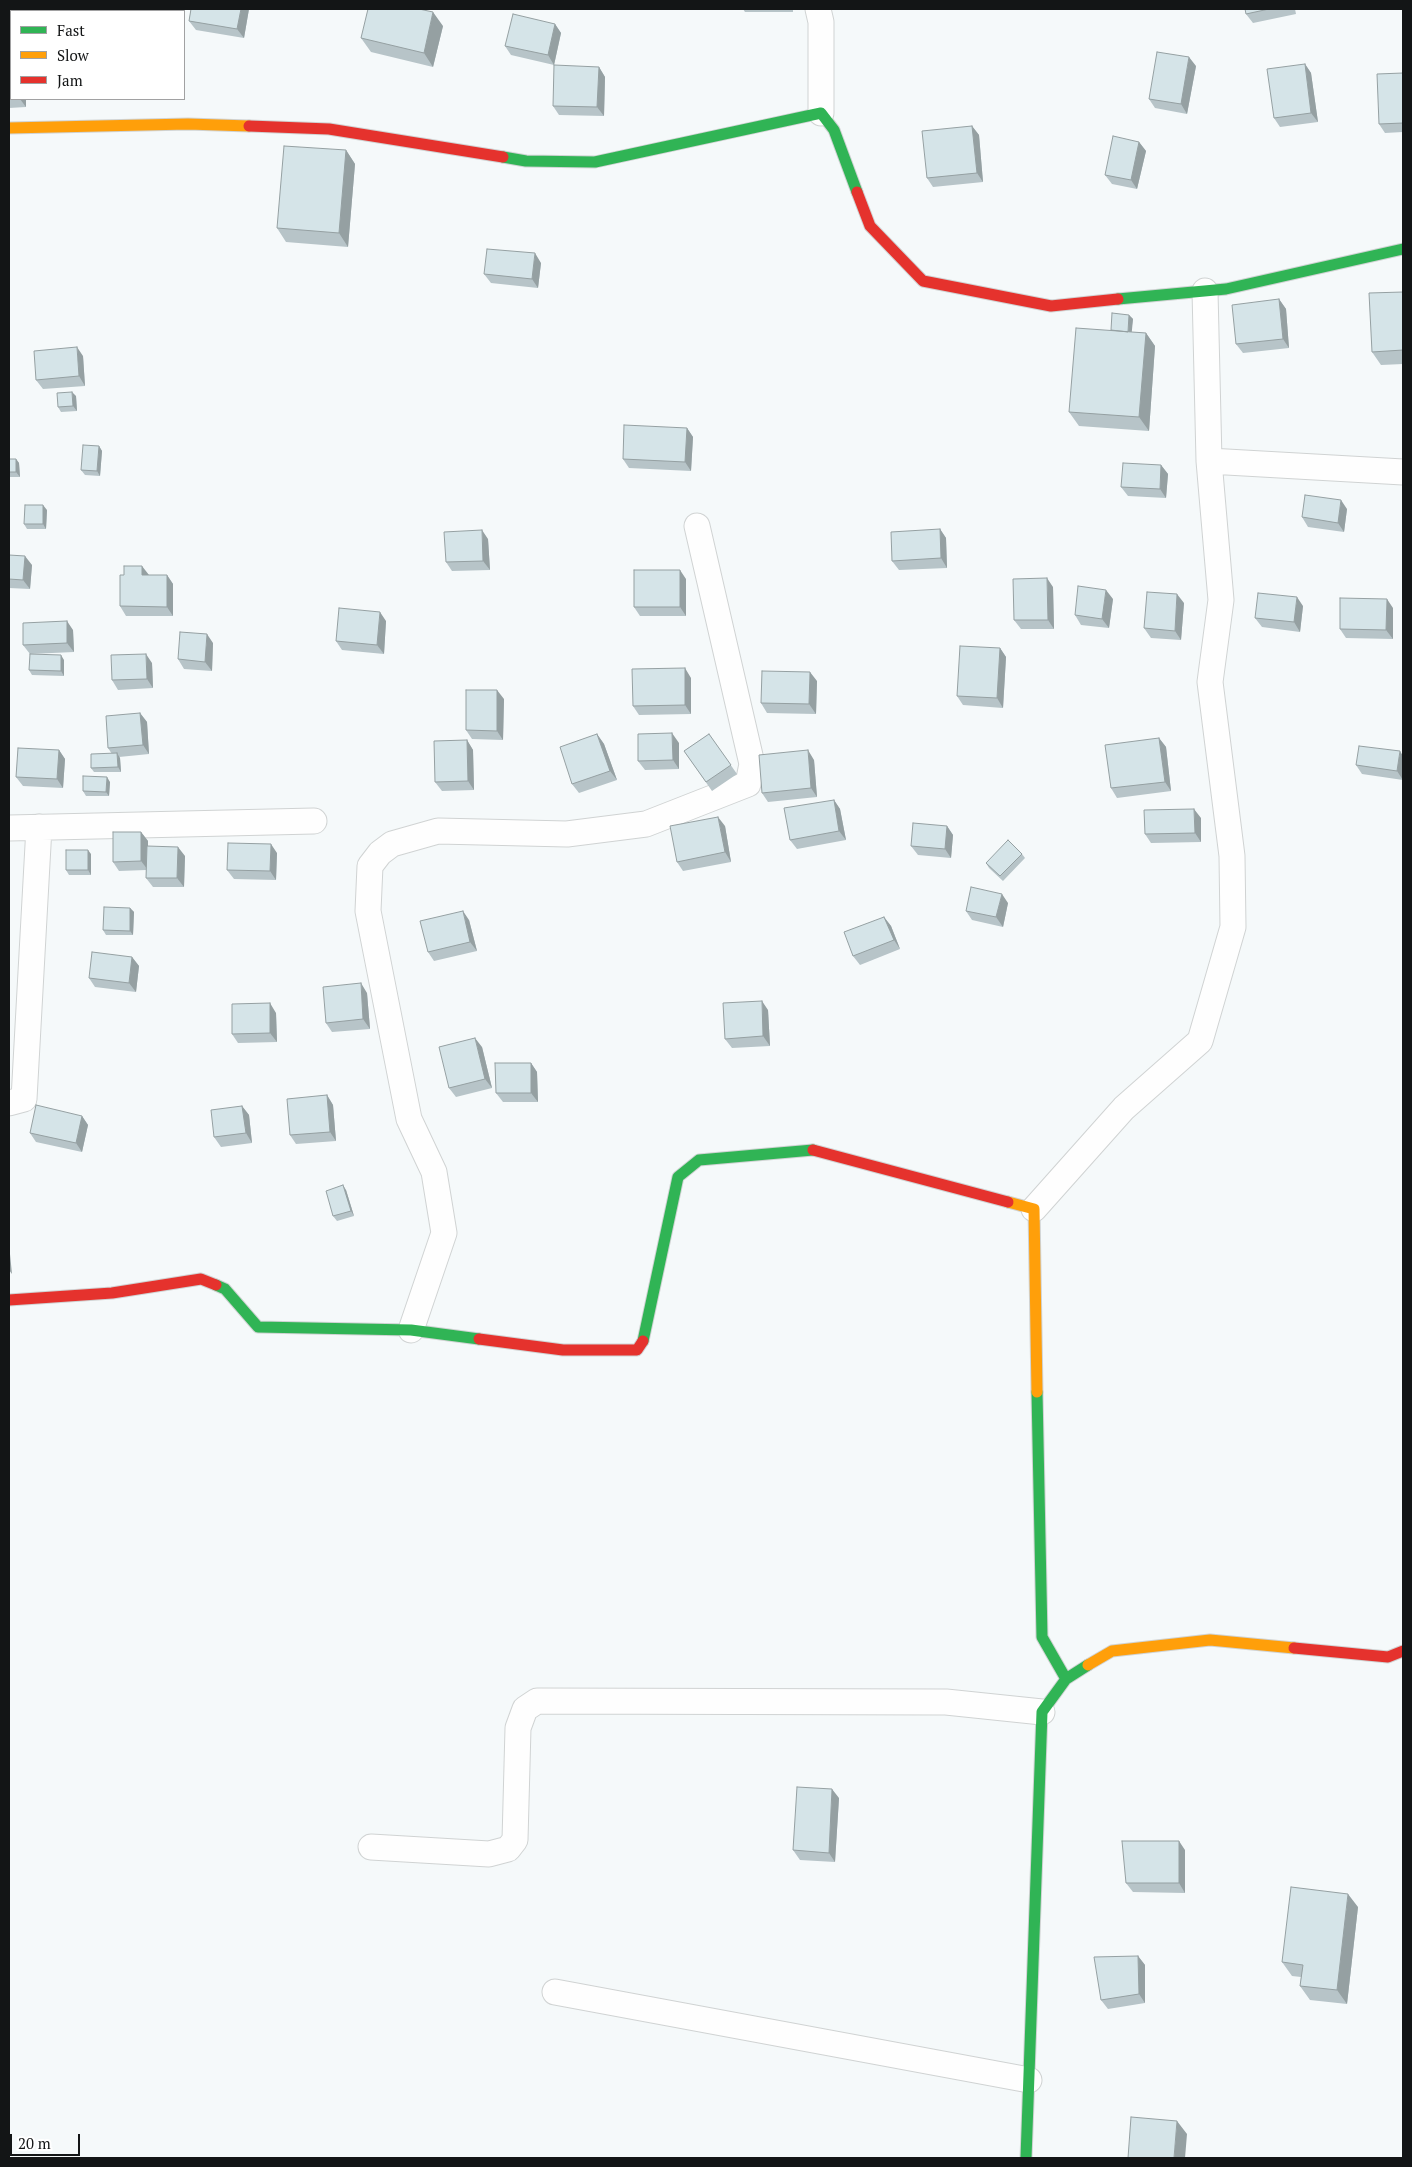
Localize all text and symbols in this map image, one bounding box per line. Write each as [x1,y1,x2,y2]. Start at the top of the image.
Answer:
legend [10,10,185,100]
text: Fast [57,20,85,40]
text: Slow [57,45,89,65]
text: Jam [57,70,83,90]
scale bar [12,2124,82,2156]
text: 20 m [18,2133,51,2153]

